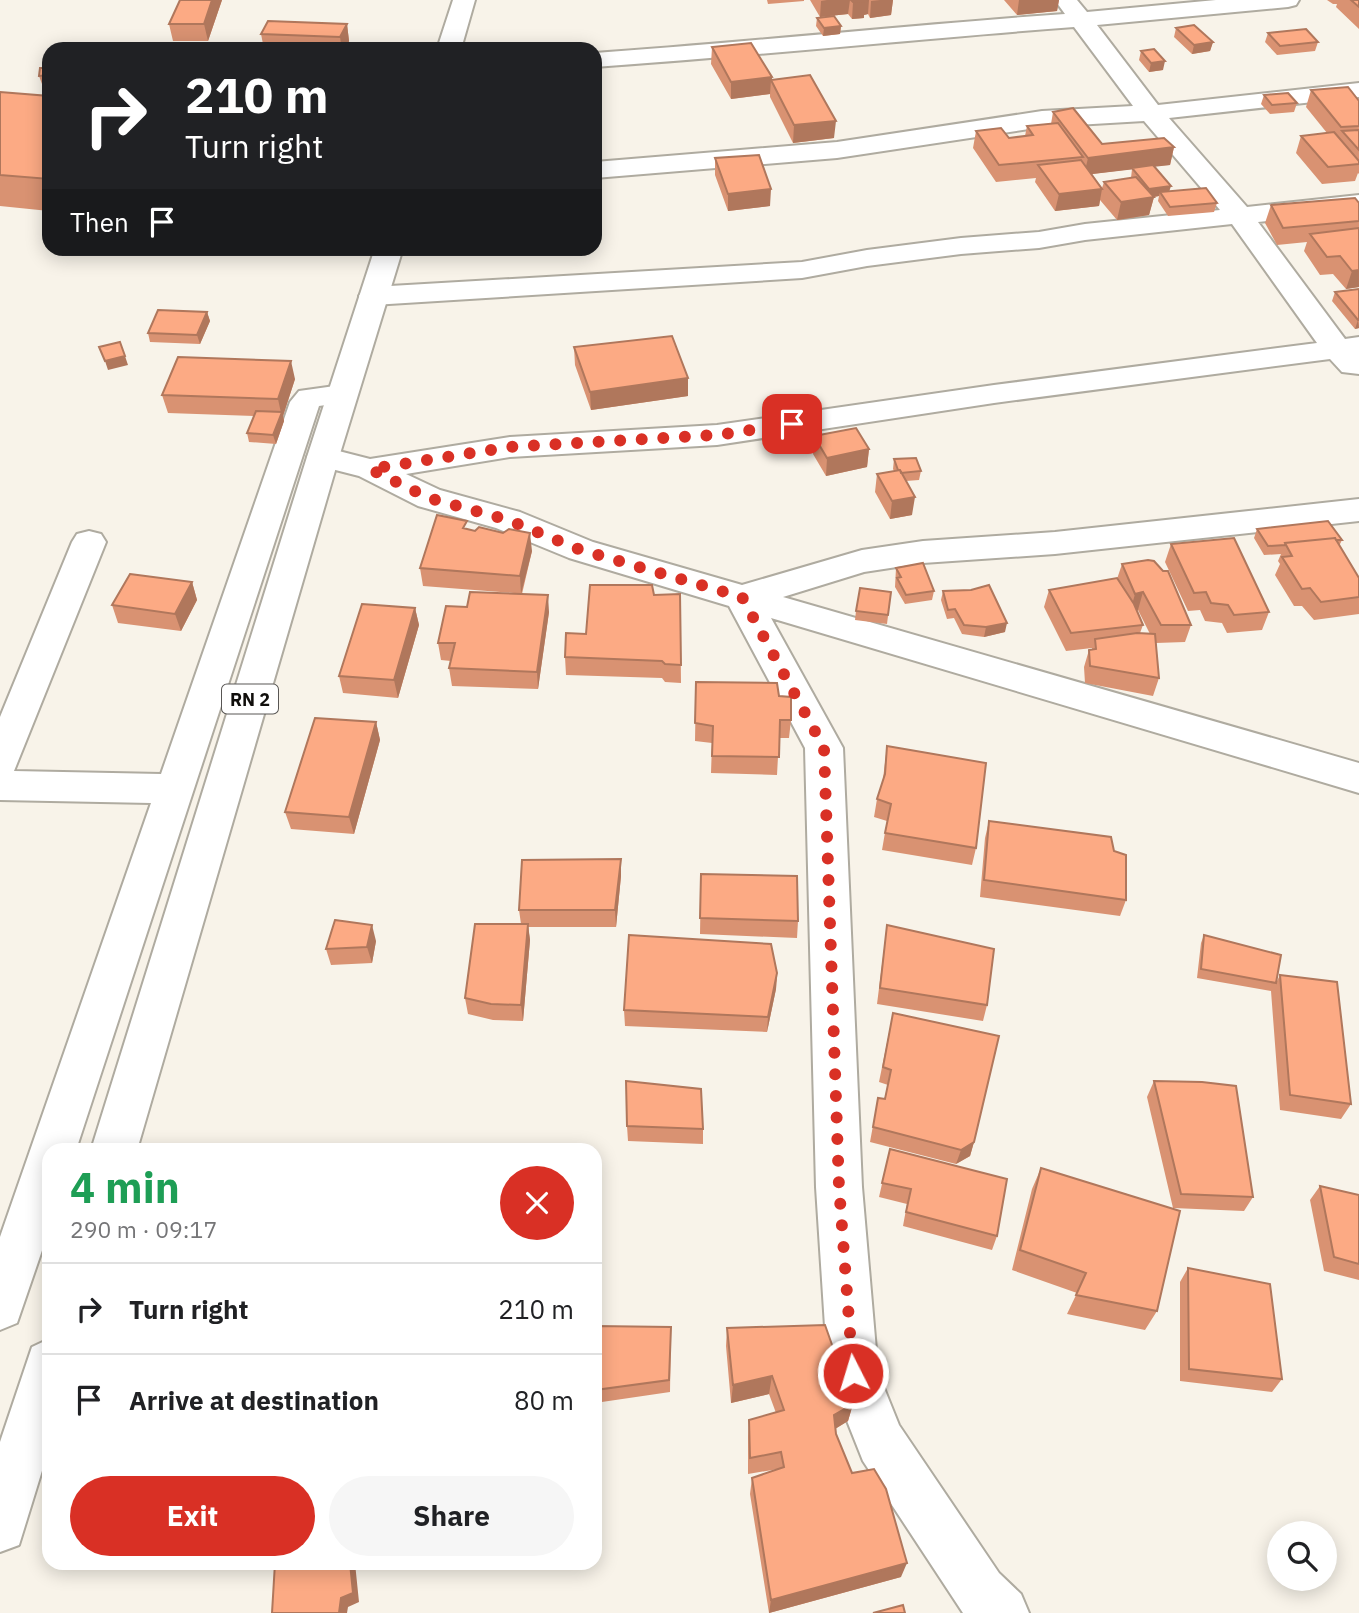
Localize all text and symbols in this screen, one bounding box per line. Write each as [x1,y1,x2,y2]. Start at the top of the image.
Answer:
text: 210 m [185,63,329,126]
icon: right [70,70,161,161]
text: Turn right [185,125,323,167]
icon: arrive [143,203,181,241]
text: Then [70,205,129,239]
pin [762,394,822,454]
icon: arrive [773,405,811,443]
road number: RN 2 [222,684,278,714]
text: 4 min [70,1160,180,1215]
button: close [500,1166,574,1240]
text: 290 m · 09:17 [70,1214,217,1244]
icon: right [70,1290,108,1328]
text: Turn right [129,1292,248,1326]
text: 210 m [498,1292,574,1326]
position arrow [816,1336,890,1410]
icon: arrive [70,1381,108,1419]
text: Arrive at destination [129,1383,379,1417]
text: 80 m [514,1383,574,1417]
button: Exit [70,1476,315,1556]
button: Share [329,1476,574,1556]
map controls [1267,1521,1337,1591]
button: search [1267,1521,1337,1591]

